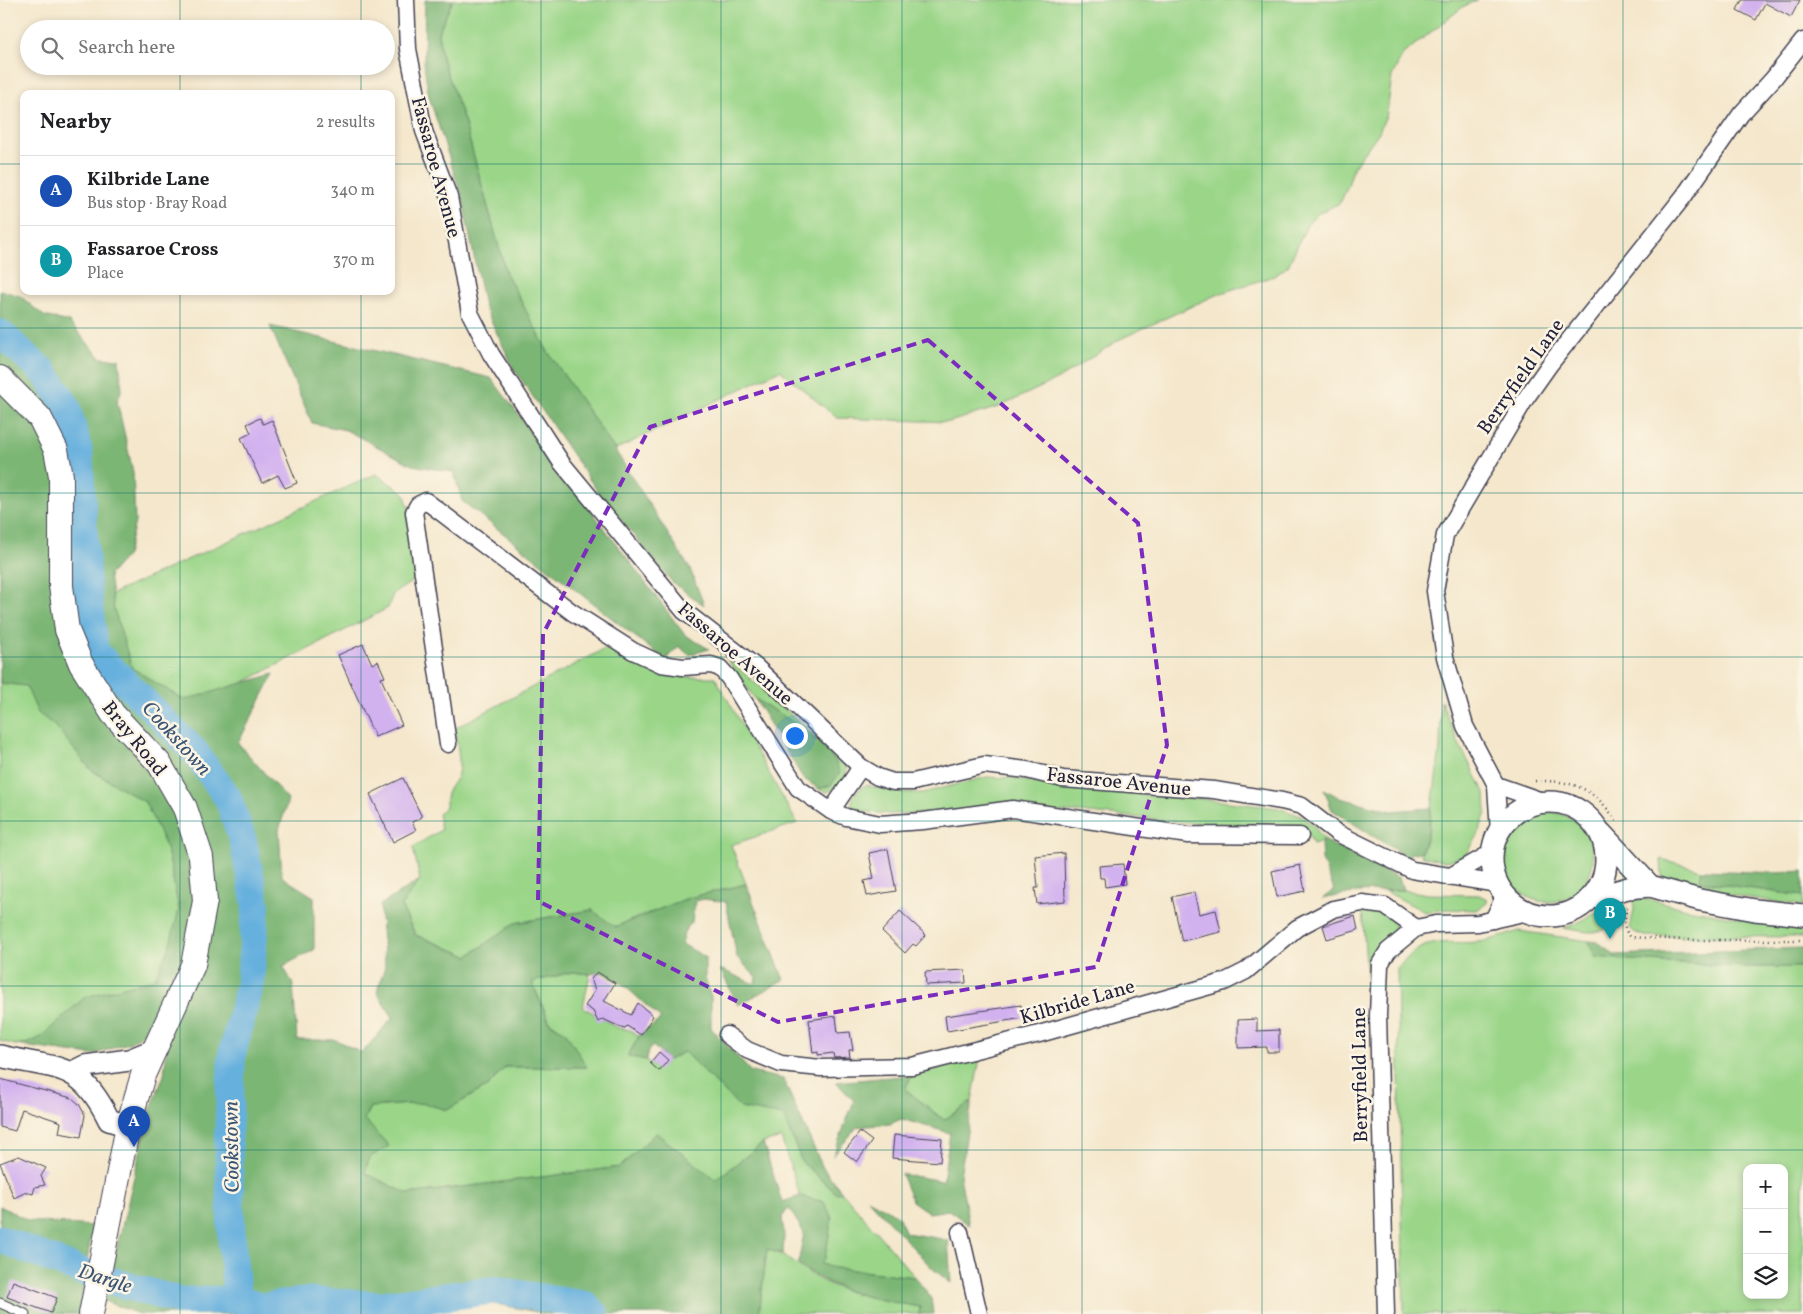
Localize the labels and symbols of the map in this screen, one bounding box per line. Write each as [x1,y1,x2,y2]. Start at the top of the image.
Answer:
street label: Fassaroe Avenue [403,94,467,241]
street label: Berryfield Lane [1471,314,1572,441]
street label: Fassaroe Avenue [671,596,799,713]
water label: Cookstown [134,695,218,783]
street label: Bray Road [94,696,173,783]
your location [782,723,808,749]
street label: Fassaroe Avenue [1045,761,1192,805]
pin: B [1594,898,1626,939]
street label: Kilbride Lane [1017,973,1138,1033]
street label: Berryfield Lane [1346,1007,1376,1143]
water label: Cookstown [217,1101,248,1193]
pin: A [118,1106,150,1147]
water label: Dargle [74,1257,135,1302]

